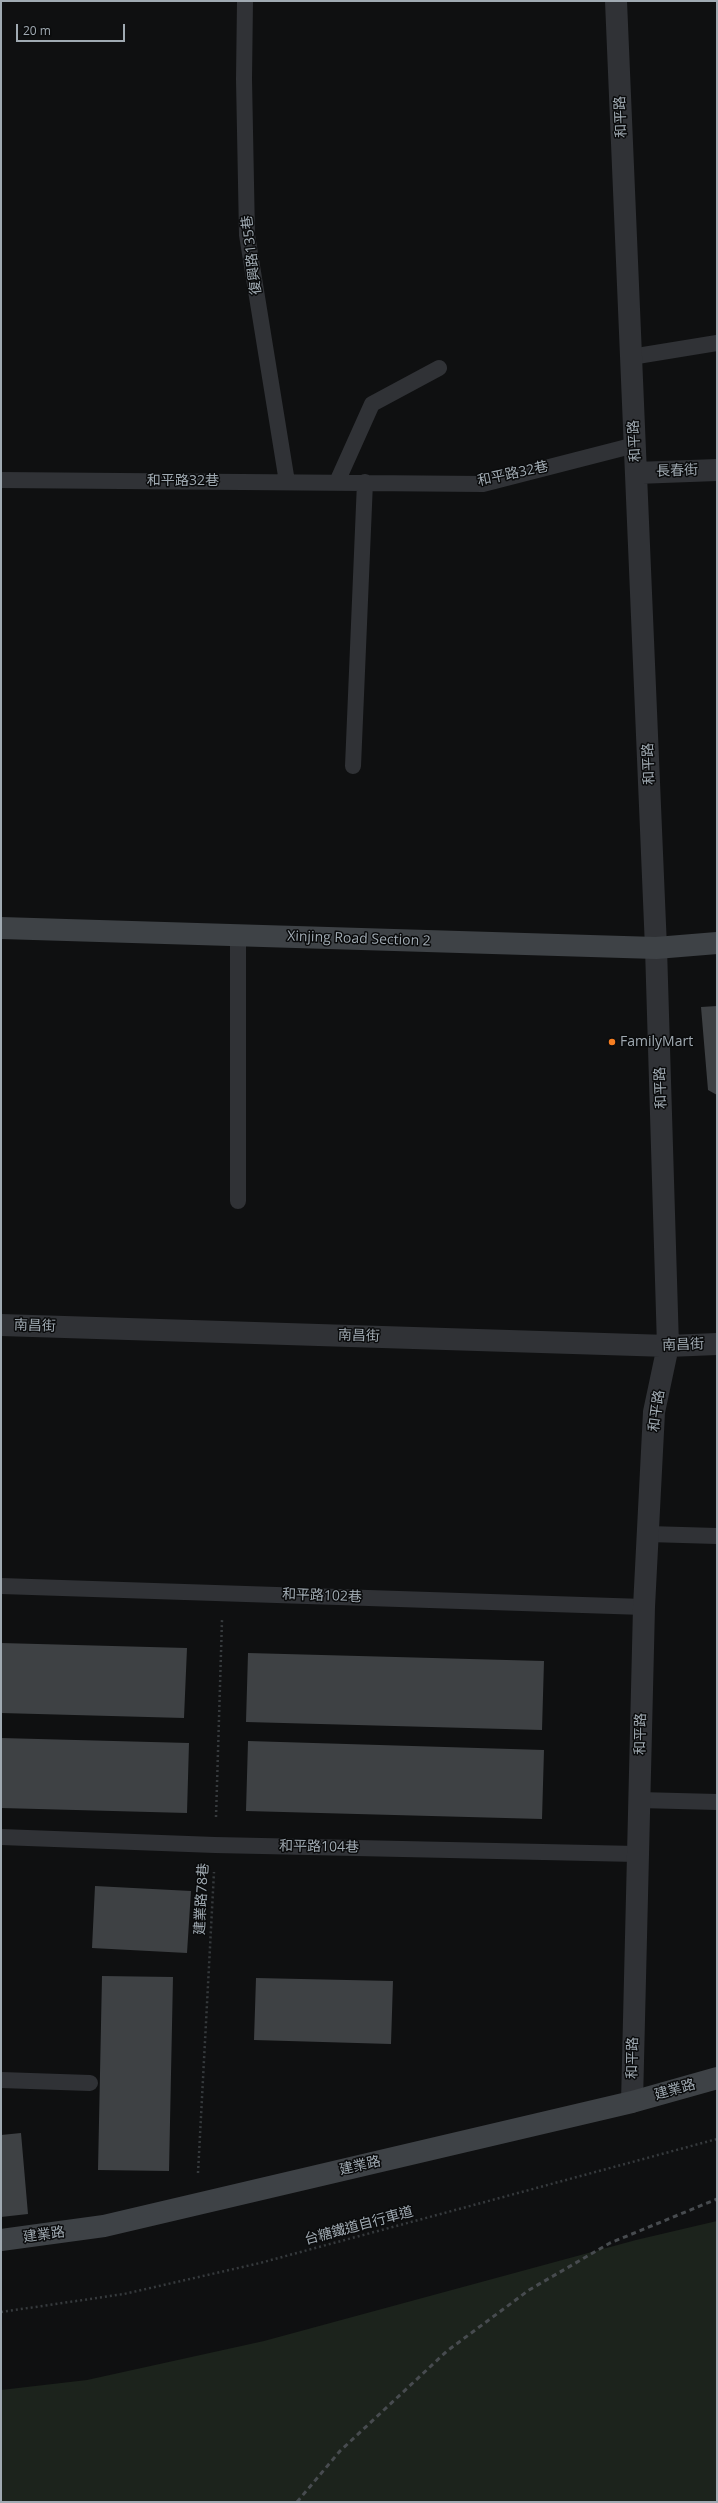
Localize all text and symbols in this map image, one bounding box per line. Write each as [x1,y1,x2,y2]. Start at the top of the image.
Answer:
scale bar [18,16,127,42]
text: 20 m [23,22,51,39]
street label: 和平路 [612,96,630,138]
street label: 復興路135巷 [239,214,265,296]
street label: 和平路 [626,420,644,462]
street label: 和平路32巷 [476,458,550,490]
street label: 長春街 [656,462,698,480]
street label: 和平路32巷 [147,473,219,489]
street label: 和平路 [640,743,658,785]
street label: Xinjing Road Section 2 [287,928,431,950]
place label: FamilyMart [620,1034,693,1050]
marker: FamilyMart [607,1037,617,1047]
street label: 和平路 [652,1067,670,1109]
street label: 南昌街 [14,1317,56,1335]
street label: 南昌街 [338,1327,380,1345]
street label: 南昌街 [662,1336,704,1354]
street label: 和平路 [646,1389,668,1433]
street label: 和平路102巷 [282,1586,362,1606]
street label: 和平路 [632,1713,650,1755]
street label: 和平路104巷 [279,1838,359,1856]
street label: 建業路78巷 [192,1863,212,1935]
street label: 和平路 [624,2037,642,2079]
street label: 建業路 [652,2076,698,2104]
street label: 建業路 [338,2153,382,2179]
street label: 台糖鐵道自行車道 [303,2203,415,2249]
street label: 建業路 [22,2224,66,2246]

